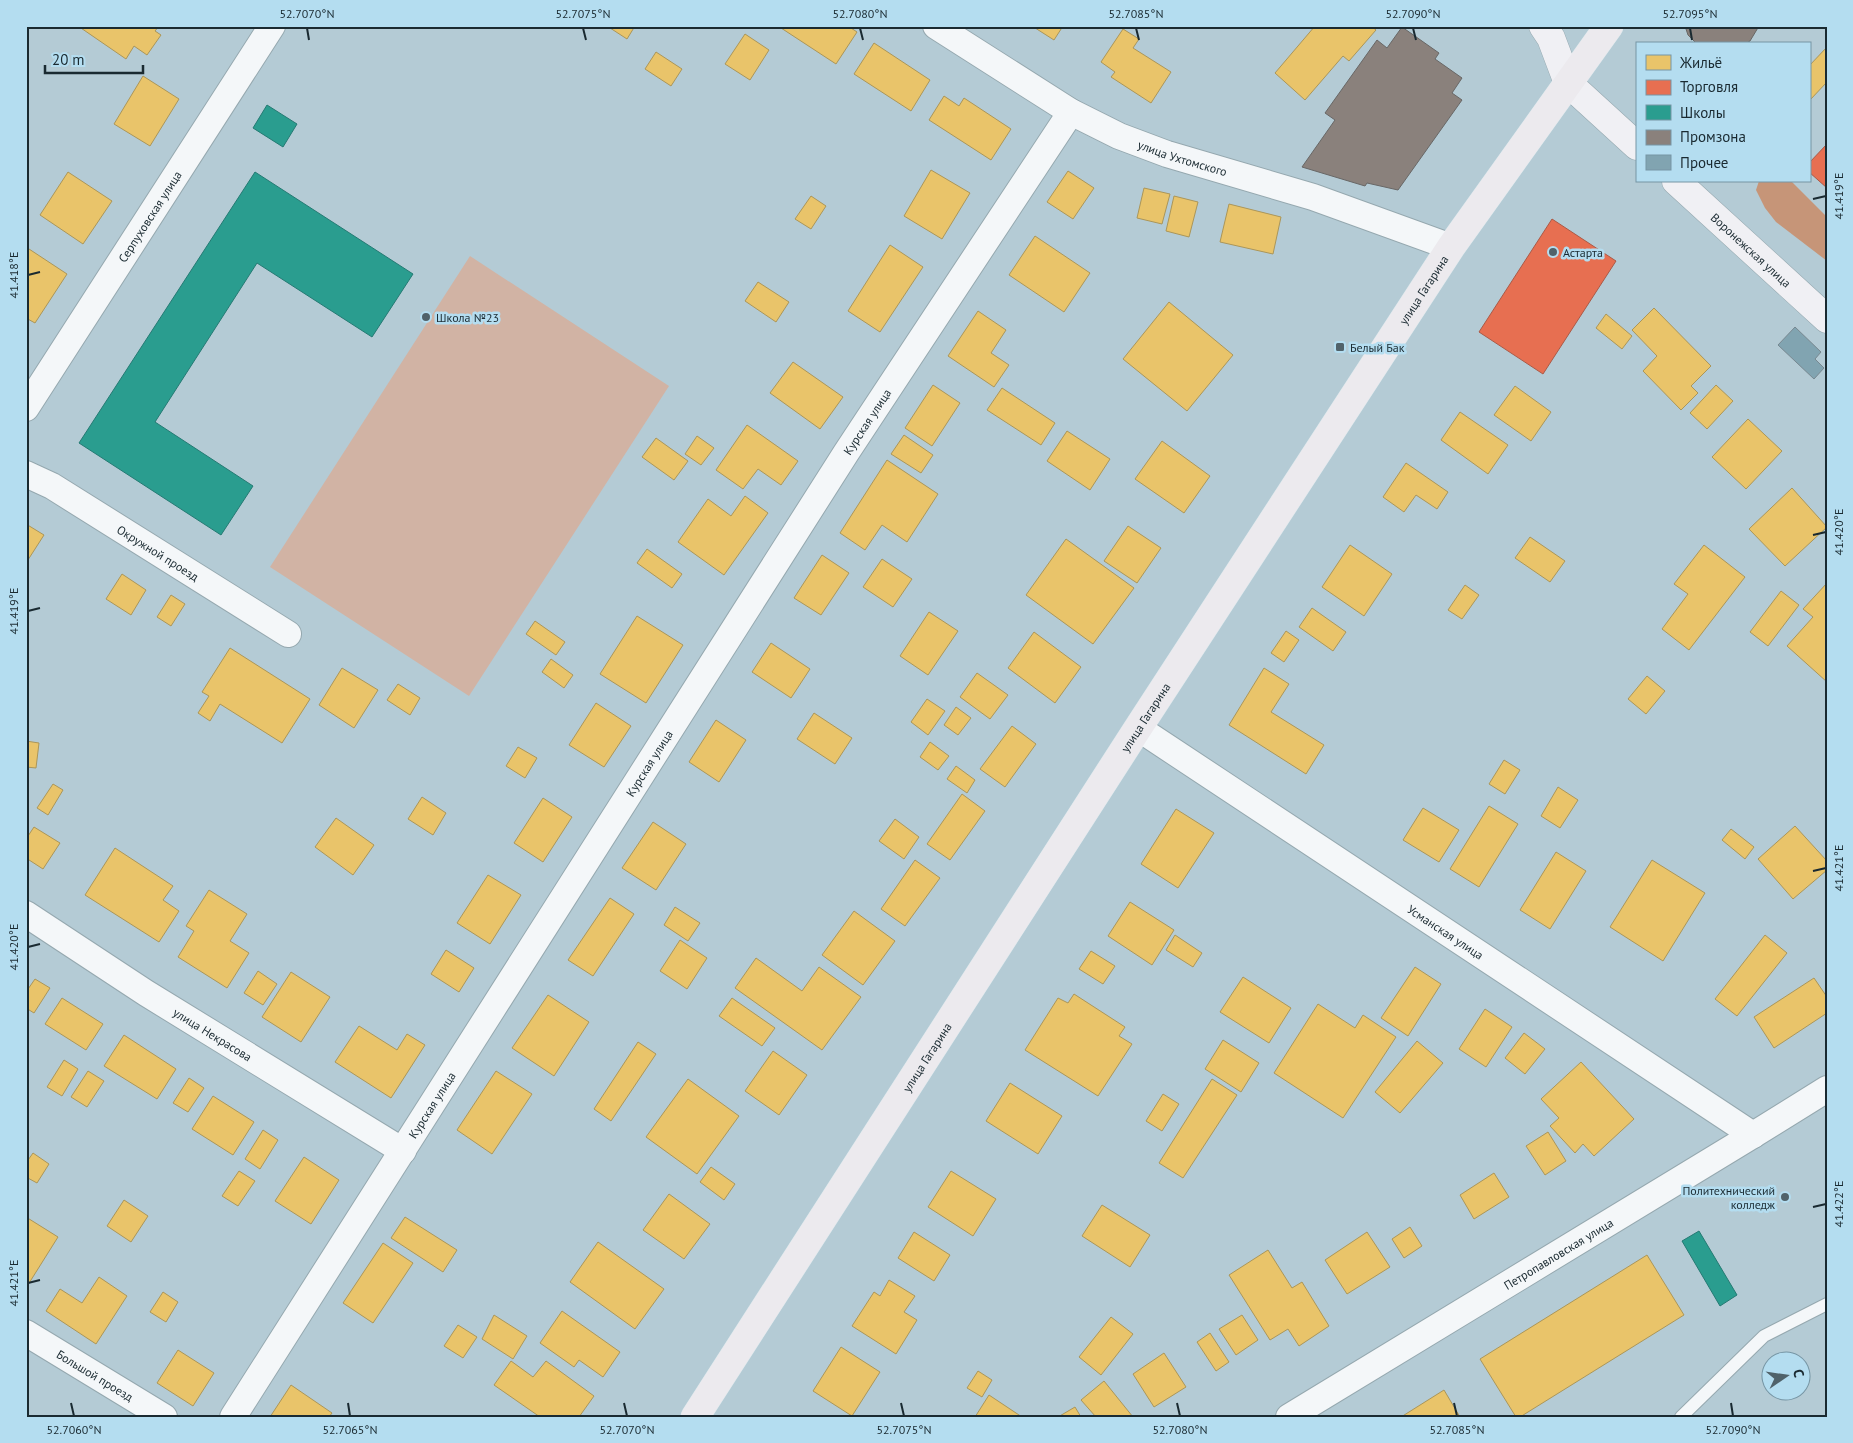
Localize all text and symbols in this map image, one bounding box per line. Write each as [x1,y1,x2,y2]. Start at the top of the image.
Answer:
text: 52.7070°N [280,6,334,21]
text: 52.7075°N [556,6,610,21]
text: 52.7080°N [833,6,887,21]
text: 52.7085°N [1109,6,1163,21]
text: 52.7090°N [1386,6,1440,21]
text: 52.7095°N [1663,6,1717,21]
scale bar [45,42,142,74]
legend [1636,42,1810,182]
text: 20 m [52,50,85,69]
text: Жильё [1679,53,1722,72]
text: Торговля [1680,77,1738,96]
text: Школы [1680,103,1726,122]
text: Промзона [1680,127,1746,146]
street label: улица Ухтомского [1136,136,1229,179]
text: Прочее [1680,153,1728,172]
street label: Серпуховская улица [114,168,184,265]
text: 41.419°E [1831,173,1846,219]
street label: Воронежская улица [1708,209,1795,290]
place label: Астарта [1563,245,1603,260]
marker: Астарта [1547,246,1559,258]
text: 41.418°E [6,252,21,298]
street label: улица Гагарина [1395,252,1451,327]
place label: Школа №23 [436,310,499,325]
marker: Школа №23 [420,311,432,323]
place label: Белый Бак [1350,340,1405,355]
marker: Белый Бак [1334,341,1346,353]
street label: Курская улица [840,386,894,457]
text: 41.420°E [1831,509,1846,555]
street label: Окружной проезд [114,521,202,584]
text: 41.419°E [6,588,21,634]
street label: улица Гагарина [1117,680,1173,755]
street label: Курская улица [622,727,676,799]
text: 41.421°E [1831,845,1846,891]
street label: Усманская улица [1405,901,1487,962]
text: 41.420°E [6,924,21,970]
street label: улица Некрасова [171,1004,255,1064]
street label: улица Гагарина [899,1019,954,1095]
street label: Курская улица [405,1069,458,1141]
text: 41.422°E [1831,1181,1846,1227]
place label: Политехнический колледж [1682,1183,1775,1212]
marker: Политехнический колледж [1779,1191,1791,1203]
street label: Петропавловская улица [1501,1214,1616,1292]
text: 41.421°E [6,1260,21,1306]
street label: Большой проезд [54,1346,137,1404]
north arrow [1760,1350,1810,1400]
text: С [1789,1367,1808,1379]
text: 52.7060°N [47,1422,101,1437]
text: 52.7065°N [323,1422,377,1437]
text: 52.7070°N [600,1422,654,1437]
text: 52.7075°N [877,1422,931,1437]
text: 52.7080°N [1153,1422,1207,1437]
text: 52.7085°N [1430,1422,1484,1437]
text: 52.7090°N [1706,1422,1760,1437]

